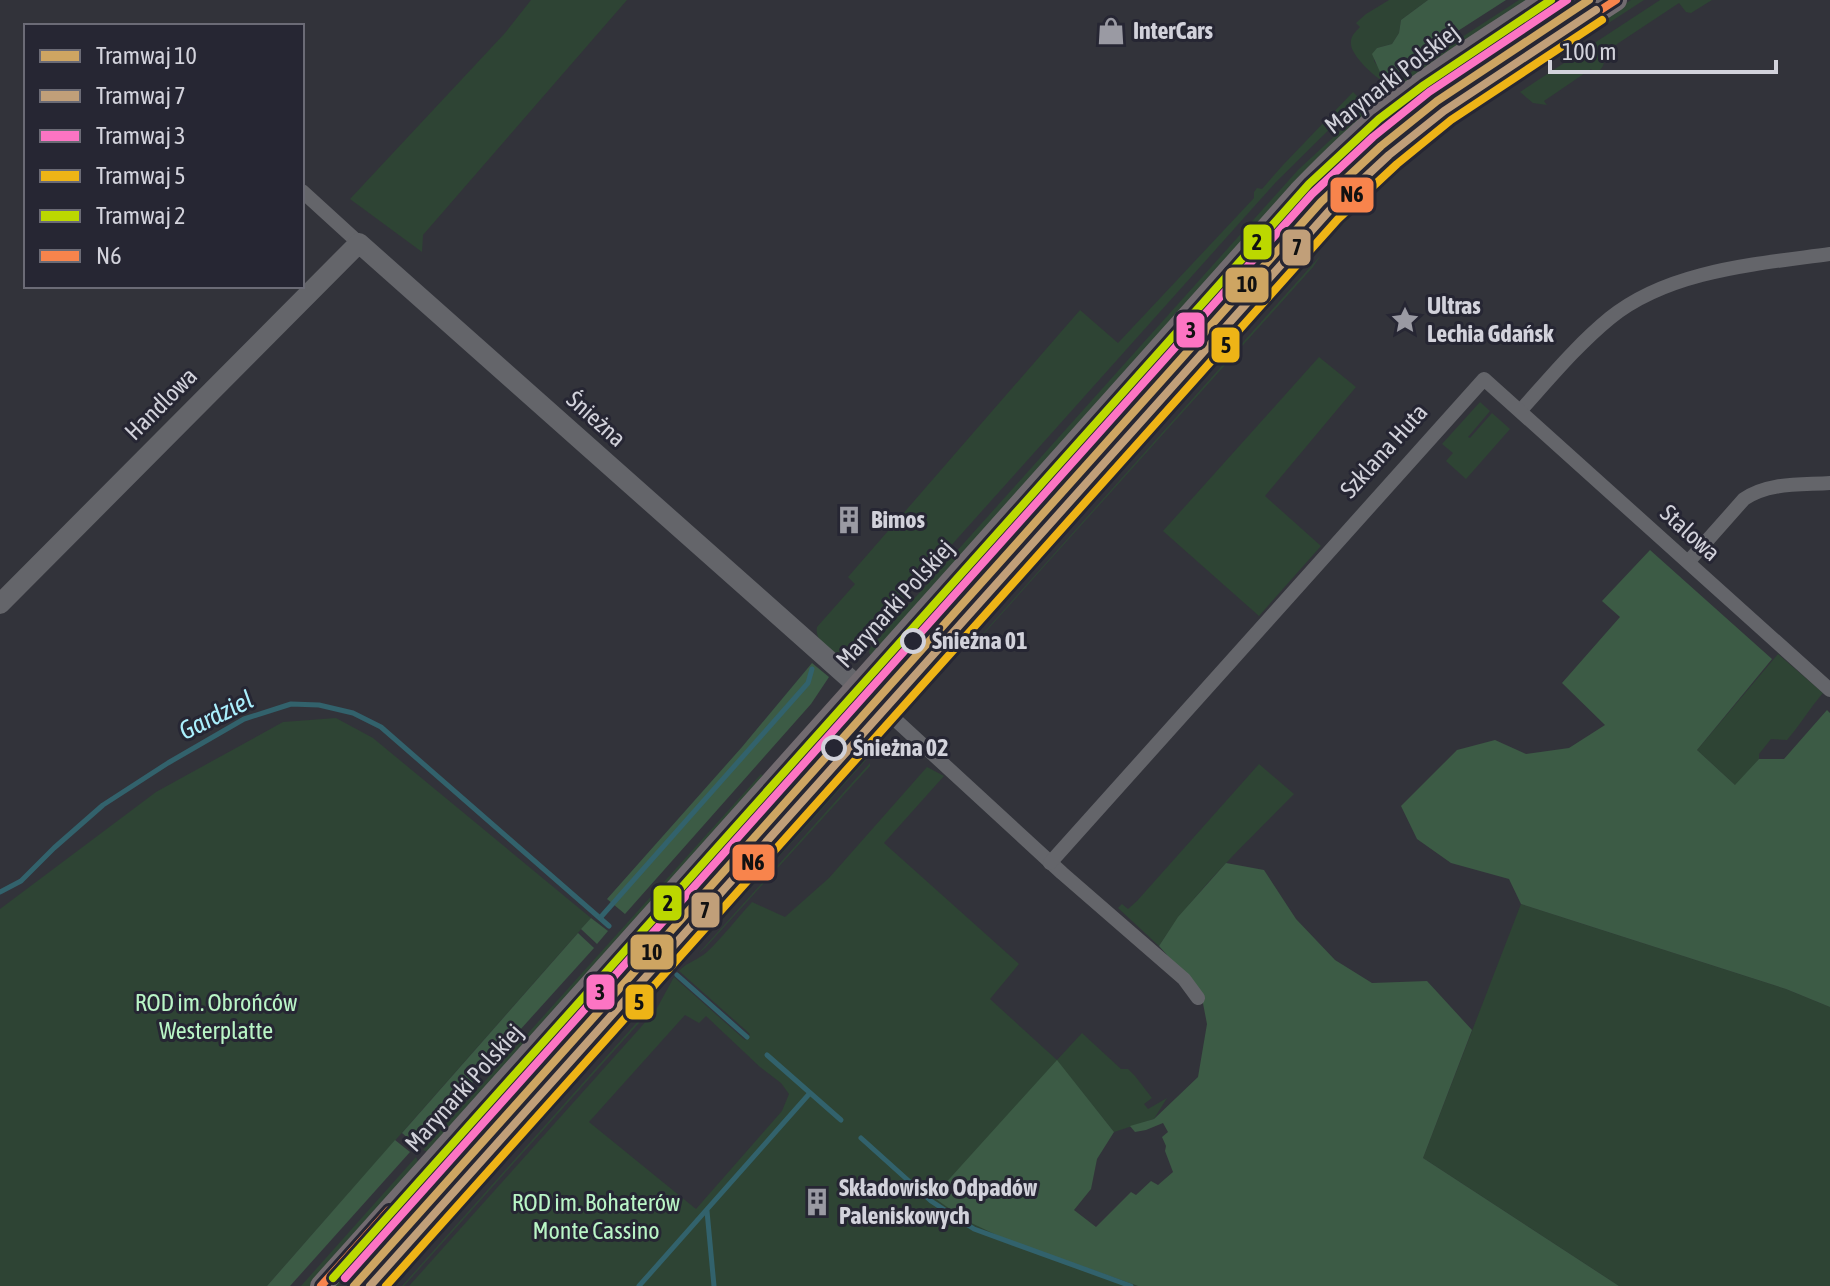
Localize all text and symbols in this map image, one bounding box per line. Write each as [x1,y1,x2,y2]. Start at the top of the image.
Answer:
shop icon: InterCars [1096,16,1126,46]
place label: InterCars [1133,17,1213,44]
street label: Marynarki Polskiej [1319,18,1464,139]
legend [24,24,304,288]
scale bar [1550,24,1776,74]
text: 100 m [1562,38,1616,65]
text: Tramwaj 10 [96,42,197,69]
text: Tramwaj 7 [96,82,185,109]
text: Tramwaj 3 [96,122,185,149]
text: Tramwaj 5 [96,162,185,189]
line badge: N6 [1329,176,1375,214]
text: N6 [1340,181,1364,207]
text: Tramwaj 2 [96,202,185,229]
line badge: 2 [1242,223,1273,261]
line badge: 7 [1281,228,1312,267]
text: 2 [1252,229,1262,255]
text: 7 [1292,234,1302,260]
text: N6 [96,242,121,269]
line badge: 10 [1224,266,1270,304]
text: 10 [1237,271,1257,297]
place label: Ultras Lechia Gdańsk [1427,292,1554,347]
place icon: Ultras Lechia Gdańsk [1390,305,1420,335]
line badge: 3 [1175,311,1206,349]
text: 3 [1186,317,1196,343]
line badge: 5 [1210,326,1241,364]
text: 5 [1221,332,1231,358]
street label: Handlowa [119,362,202,445]
street label: Śnieżna [561,385,631,452]
street label: Szklana Huta [1335,398,1433,503]
street label: Stalowa [1655,499,1726,566]
building icon: Bimos [834,505,864,535]
place label: Bimos [871,506,925,533]
street label: Marynarki Polskiej [830,534,959,673]
place label: Śnieżna 01 [932,627,1027,654]
marker: Śnieżna 01 [901,629,925,653]
water label: Gardziel [174,684,258,746]
place label: Śnieżna 02 [853,734,948,761]
marker: Śnieżna 02 [822,736,846,760]
line badge: N6 [731,843,776,882]
text: N6 [741,849,765,875]
line badge: 2 [652,884,683,922]
text: 2 [663,890,673,916]
line badge: 7 [690,891,721,929]
text: 7 [700,897,710,923]
line badge: 10 [629,933,675,971]
text: 10 [642,939,662,965]
line badge: 3 [585,973,616,1011]
text: 3 [595,979,605,1005]
line badge: 5 [624,983,655,1021]
park label: ROD im. Obrońców Westerplatte [135,989,297,1044]
text: 5 [634,989,644,1015]
street label: Marynarki Polskiej [399,1018,528,1157]
place label: Składowisko Odpadów Paleniskowych [839,1174,1038,1229]
building icon: Składowisko Odpadów Paleniskowych [802,1187,832,1217]
park label: ROD im. Bohaterów Monte Cassino [512,1189,680,1244]

